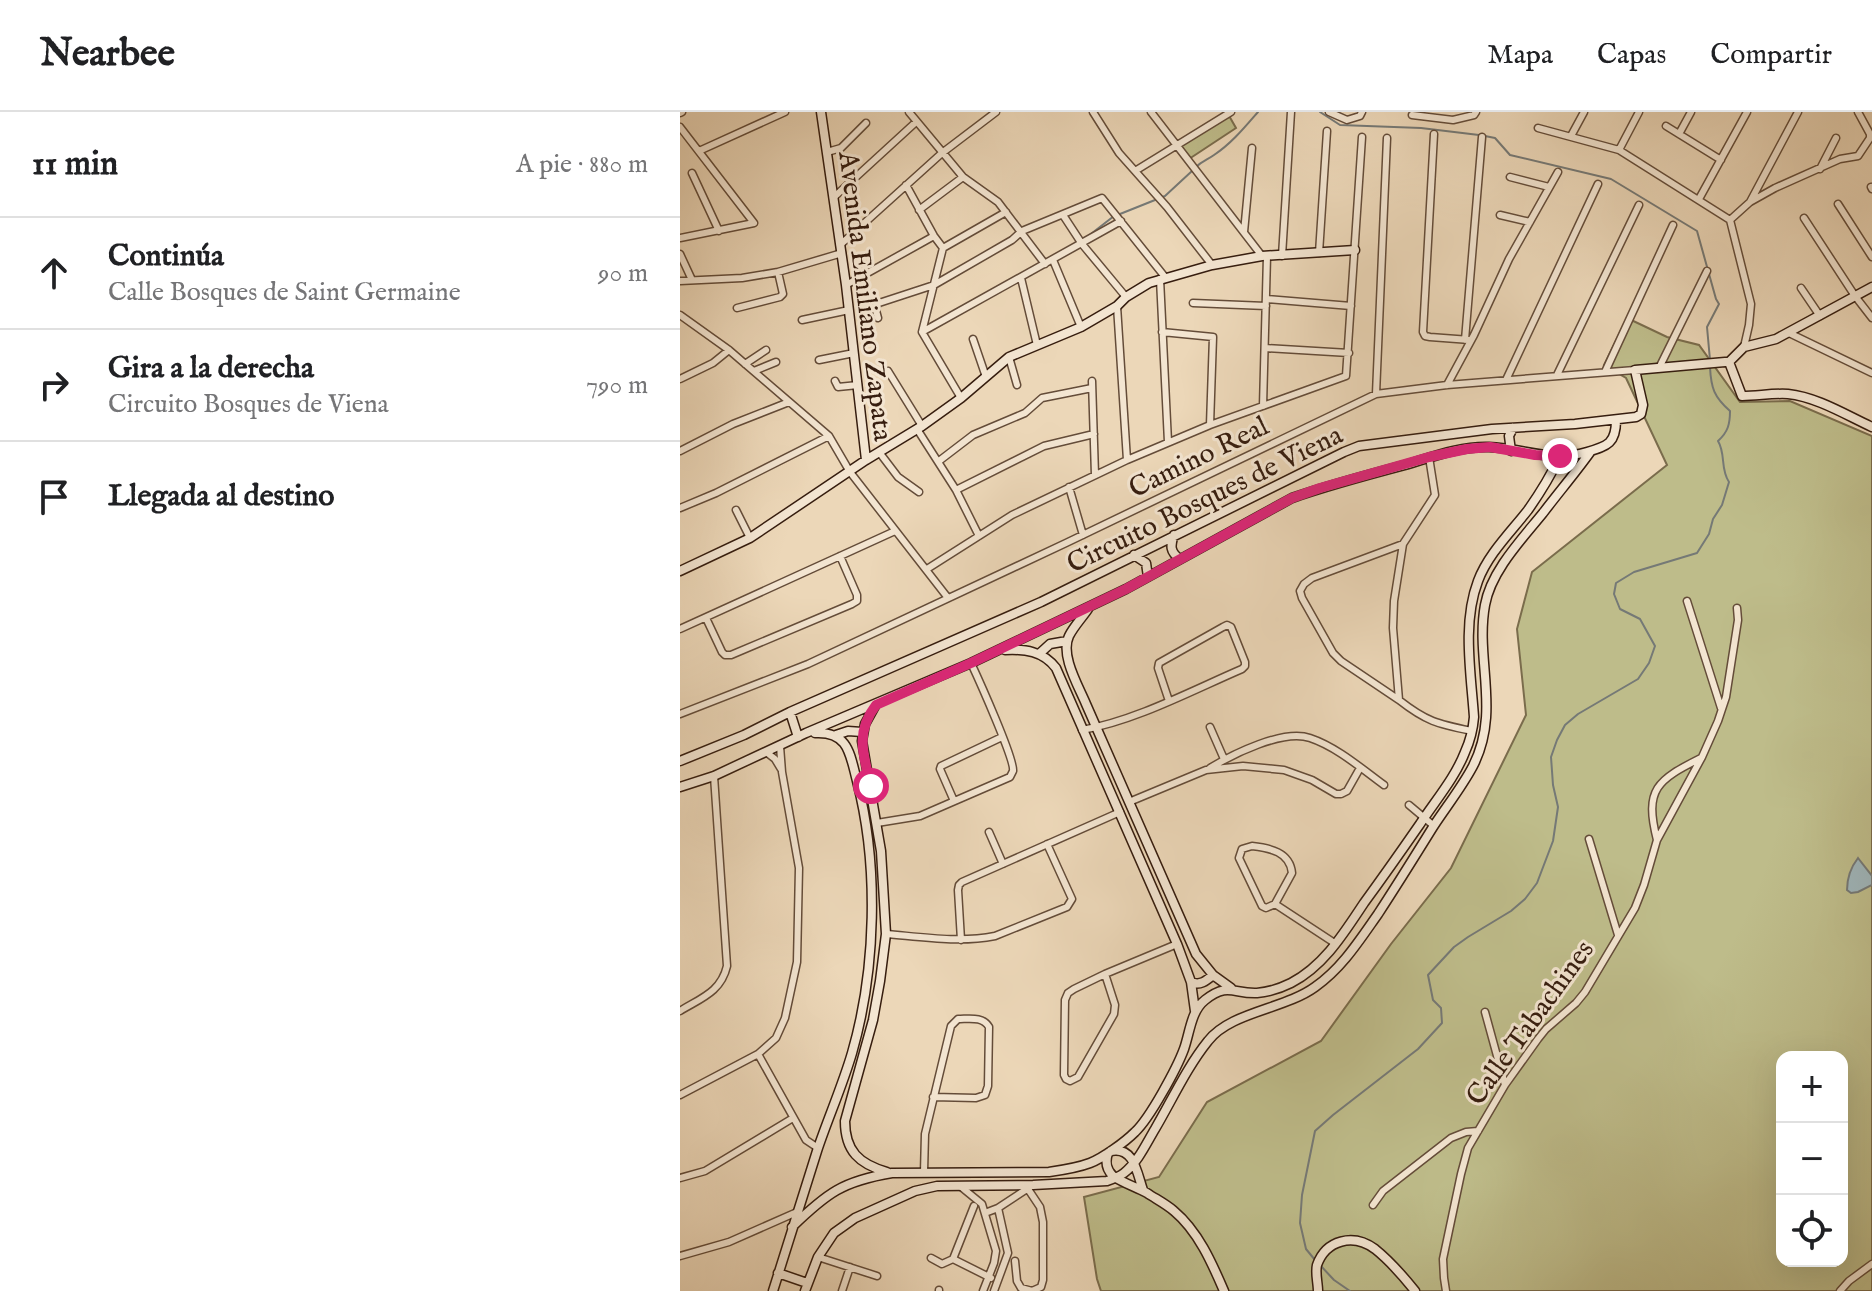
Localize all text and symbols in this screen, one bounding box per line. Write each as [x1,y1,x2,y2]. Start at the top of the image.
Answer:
text: Nearbee [40,31,175,79]
text: Mapa [1487,38,1553,73]
text: Capas [1597,38,1666,73]
text: Compartir [1710,38,1832,73]
text: 11 min [32,143,118,186]
text: A pie · 880 m [516,148,648,181]
street label: Avenida Emiliano Zapata [829,149,900,444]
text: Continúa [108,238,224,276]
icon: ahead [32,251,76,295]
text: 90 m [598,257,648,290]
text: Calle Bosques de Saint Germaine [108,276,461,309]
text: Gira a la derecha [108,350,314,388]
icon: right [32,363,76,407]
text: 790 m [586,369,648,402]
text: Circuito Bosques de Viena [108,388,389,421]
street label: Camino Real [1123,409,1275,507]
street label: Circuito Bosques de Viena [1062,418,1349,582]
route end [1542,438,1578,474]
icon: arrive [32,475,76,519]
text: Llegada al destino [108,478,334,516]
route start [853,768,889,804]
street label: Calle Tabachines [1459,934,1603,1113]
map controls [1776,1051,1848,1267]
button: + [1776,1051,1848,1123]
button: − [1776,1123,1848,1195]
button: locate [1776,1195,1848,1267]

